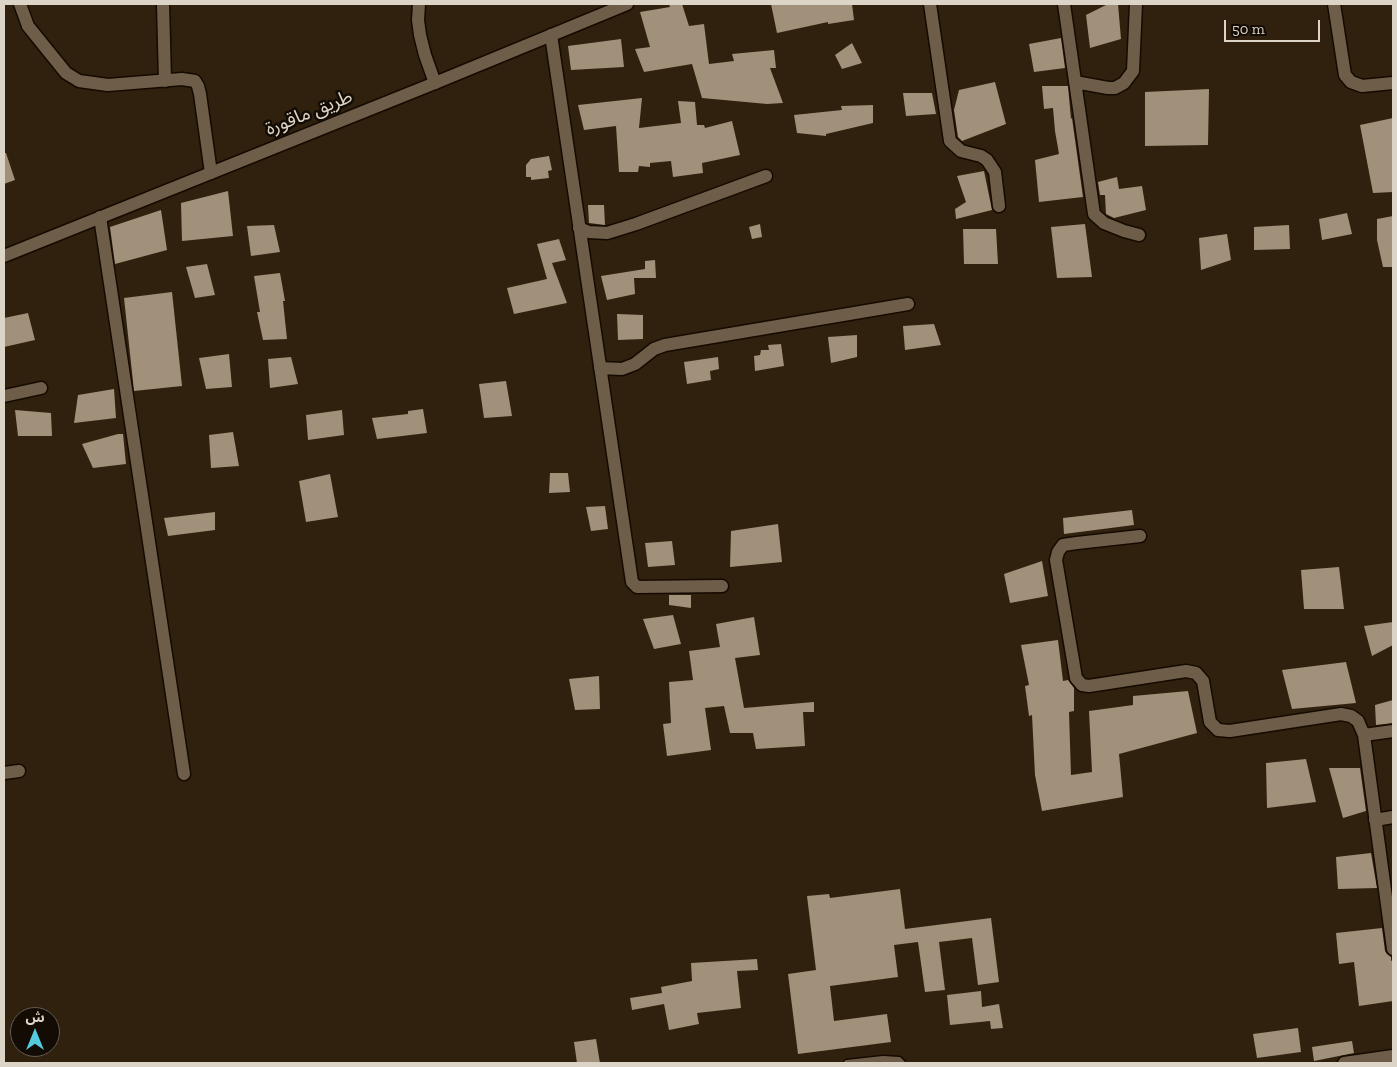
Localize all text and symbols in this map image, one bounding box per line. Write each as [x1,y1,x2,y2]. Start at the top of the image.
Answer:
scale bar [1227,10,1323,42]
text: 50 m [1232,20,1265,38]
street label: طريق ماقورة [262,85,356,141]
north arrow [10,1007,60,1057]
text: ش [25,1009,45,1026]

